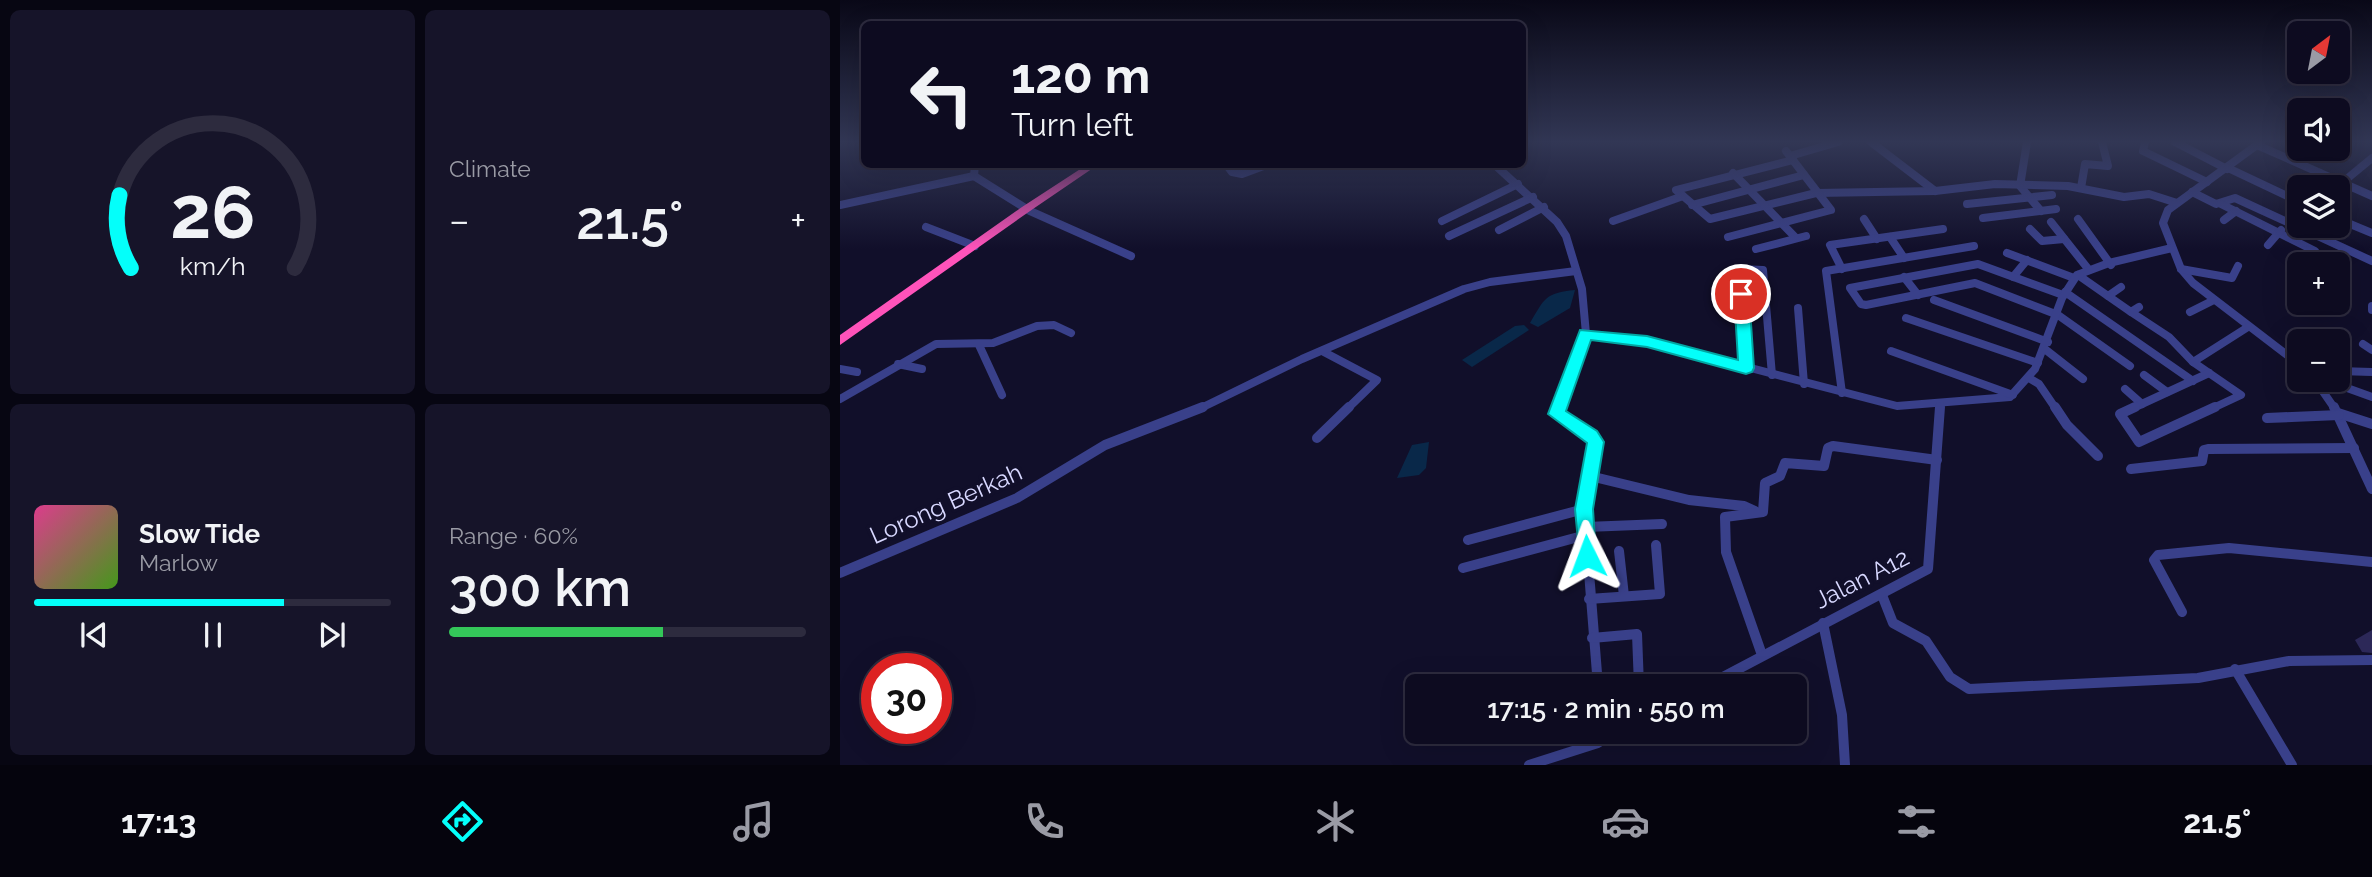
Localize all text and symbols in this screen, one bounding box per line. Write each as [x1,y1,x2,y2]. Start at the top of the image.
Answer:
north arrow [2287,21,2350,84]
map controls [2287,21,2350,392]
text: 120 m [1011,47,1150,104]
icon: left [896,49,987,140]
button: sound [2287,98,2350,161]
text: Turn left [1011,106,1133,143]
text: Climate [449,155,531,182]
text: 26 [170,170,255,255]
button: layers [2287,175,2350,238]
text: 21.5° [576,190,683,251]
text: − [449,198,469,243]
text: + [790,198,806,243]
text: km/h [180,251,245,281]
button: + [2287,252,2350,315]
pin [1711,264,1771,324]
icon: arrive [1722,275,1760,313]
button: − [2287,329,2350,392]
street label: Lorong Berkah [865,457,1026,550]
text: Slow Tide [139,519,260,549]
position arrow [1550,519,1624,593]
text: Range · 60% [449,522,578,549]
street label: Jalan A12 [1810,542,1914,615]
text: Marlow [139,549,218,576]
text: 300 km [449,557,631,618]
icon: previous [75,616,113,654]
icon: pause [194,616,232,654]
icon: next [313,616,351,654]
speed limit sign: 30 [861,653,952,744]
text: 17:15 · 2 min · 550 m [1487,694,1725,724]
icon: directions [438,797,487,846]
icon: music [729,797,778,846]
icon: phone [1020,797,1069,846]
icon: climate [1311,797,1360,846]
icon: car [1601,797,1650,846]
icon: filters [1892,797,1941,846]
text: 17:13 [121,803,196,840]
text: 21.5° [2183,803,2251,840]

